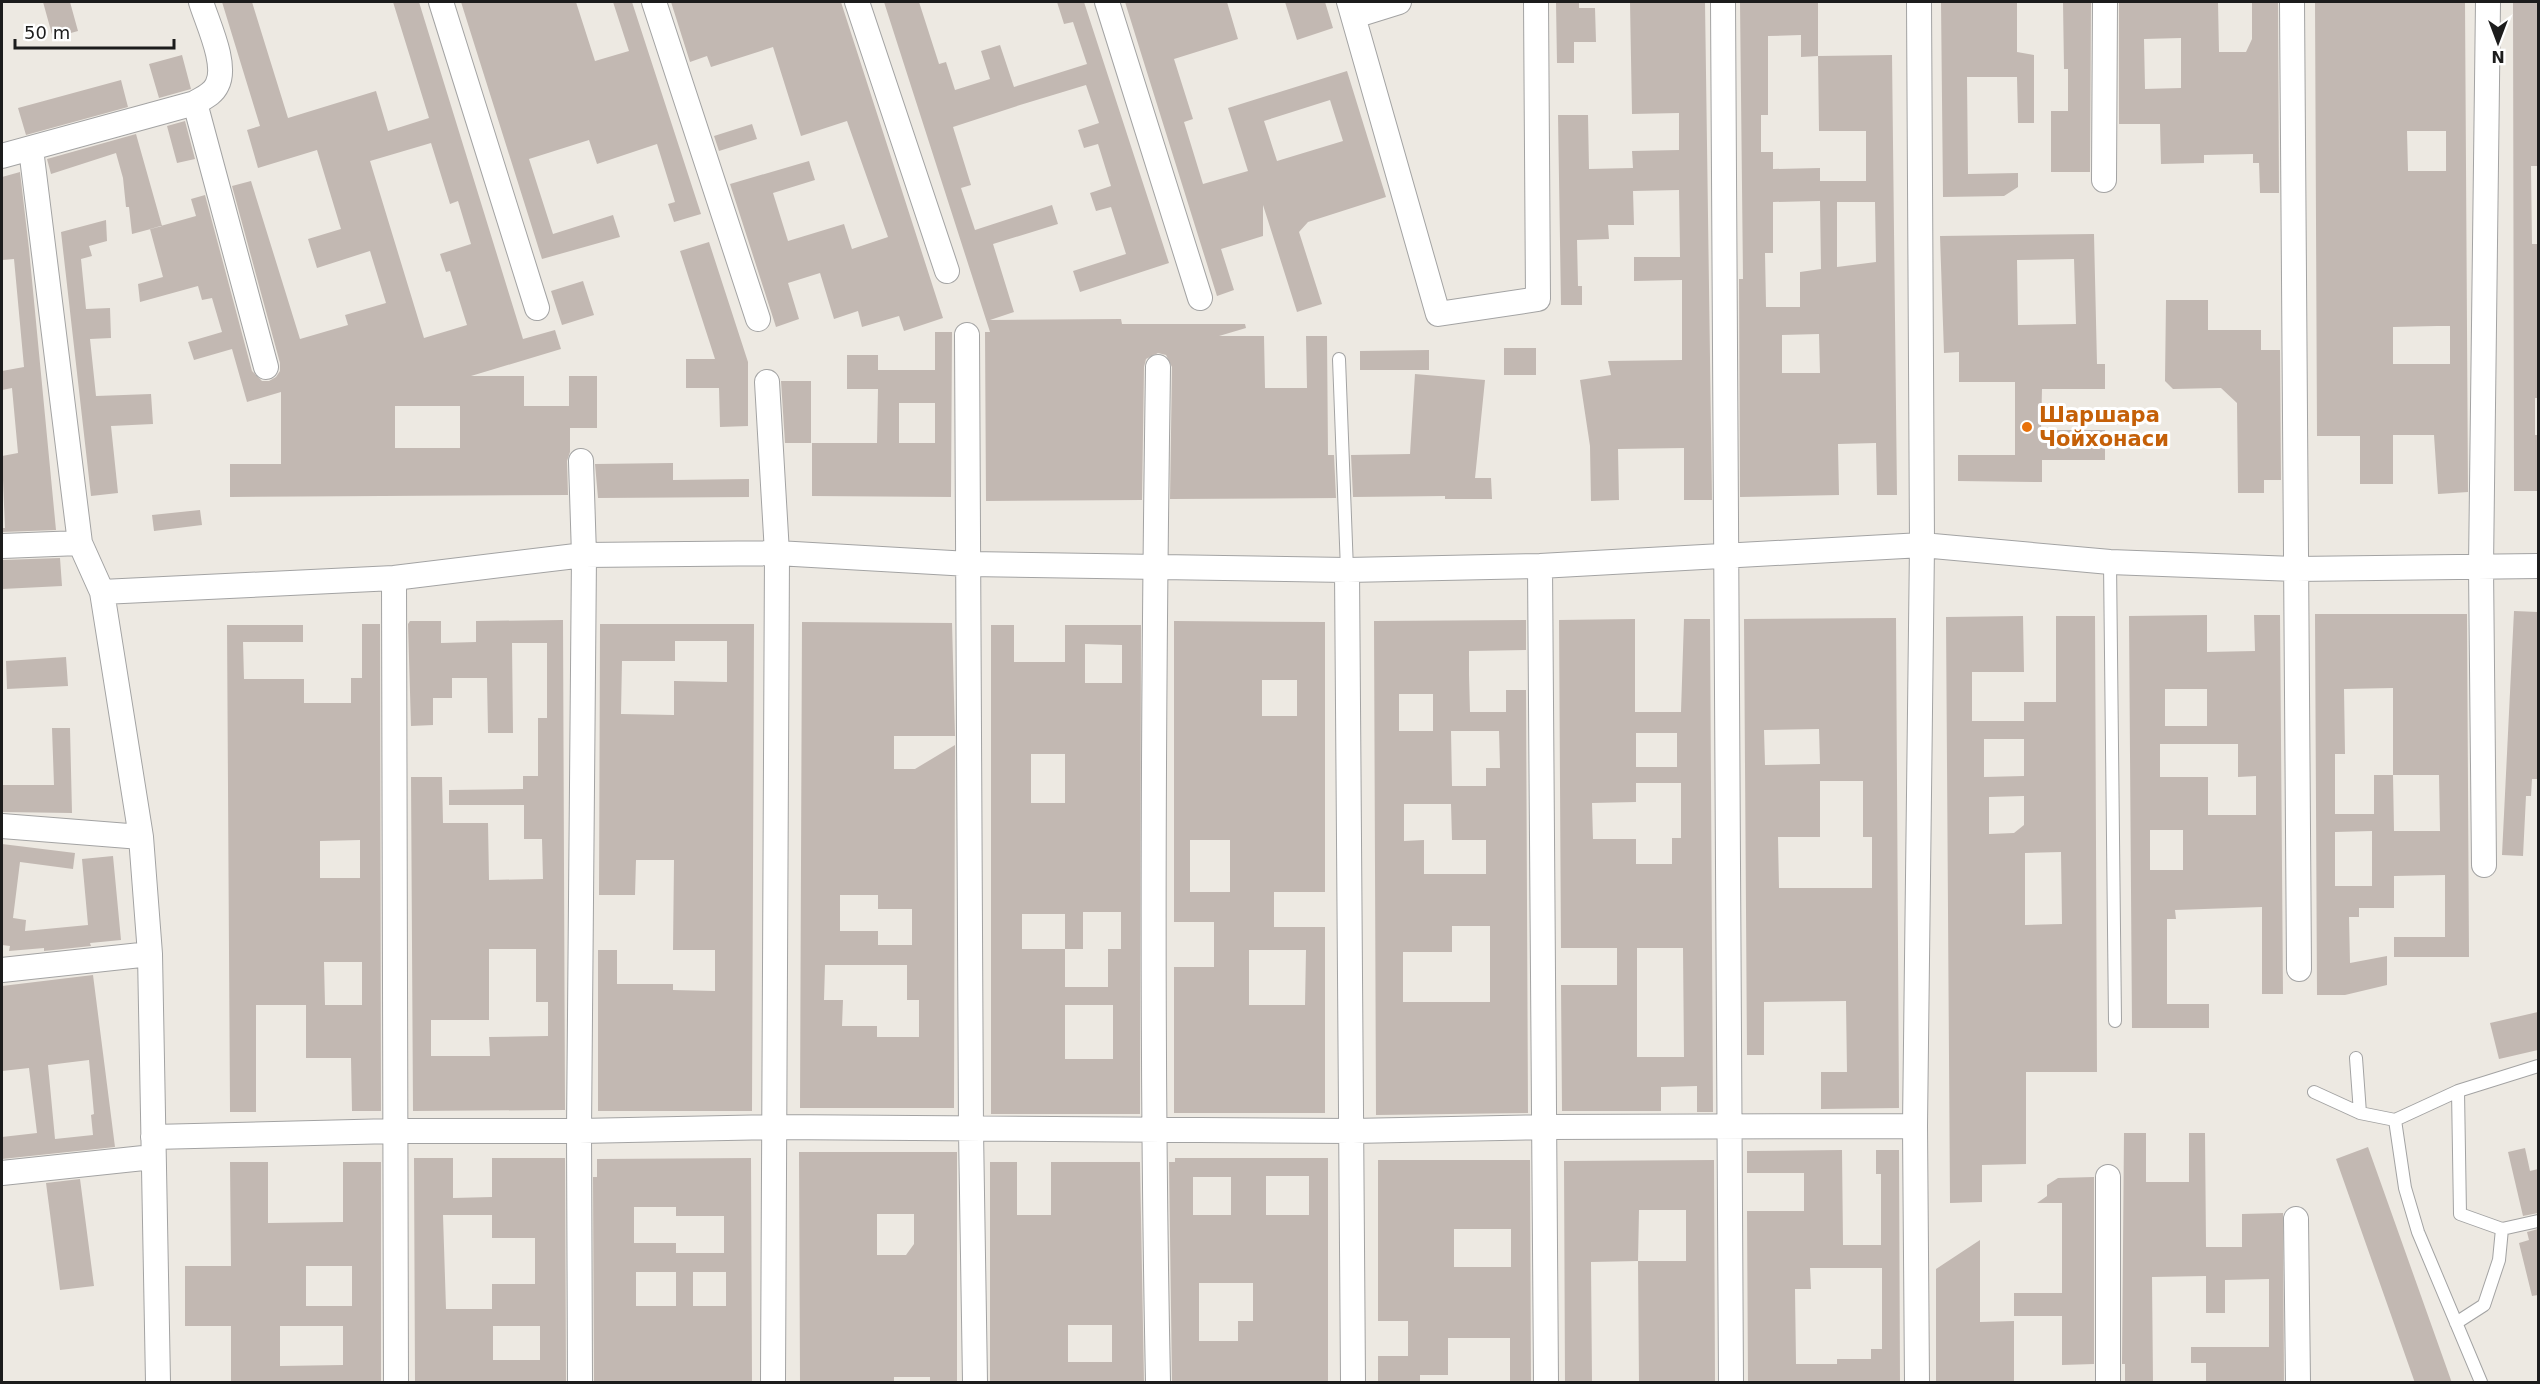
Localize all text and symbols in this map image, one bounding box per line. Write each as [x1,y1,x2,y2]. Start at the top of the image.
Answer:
scale bar [15,12,174,50]
north arrow [2468,12,2528,72]
text: 50 m [24,22,70,43]
text: N [2491,47,2505,66]
place label: Шаршара Чойхонаси [2039,403,2169,451]
marker: Шаршара Чойхонаси [2020,420,2034,434]

